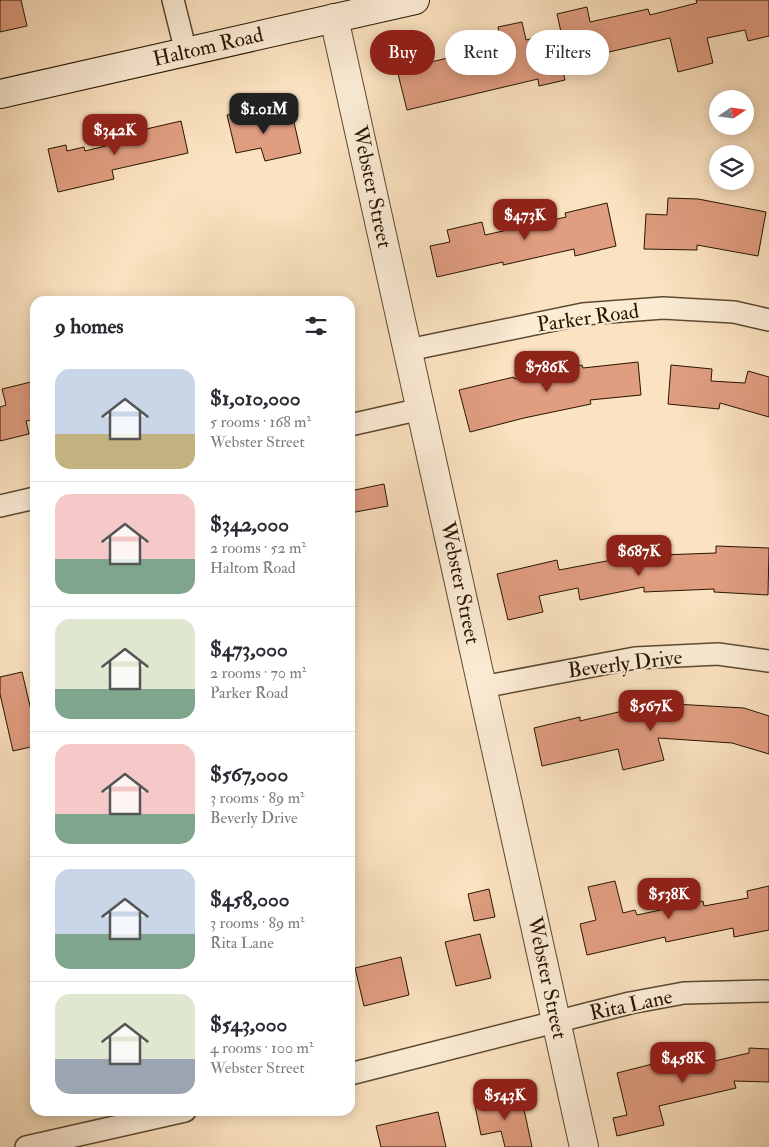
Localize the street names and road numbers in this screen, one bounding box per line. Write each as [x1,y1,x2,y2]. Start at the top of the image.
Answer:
street label: Haltom Road [150,21,267,73]
street label: Webster Street [346,122,398,251]
street label: Parker Road [535,297,641,339]
street label: Webster Street [434,518,486,647]
street label: Beverly Drive [566,644,684,684]
street label: Webster Street [521,913,573,1042]
street label: Rita Lane [587,983,675,1027]

